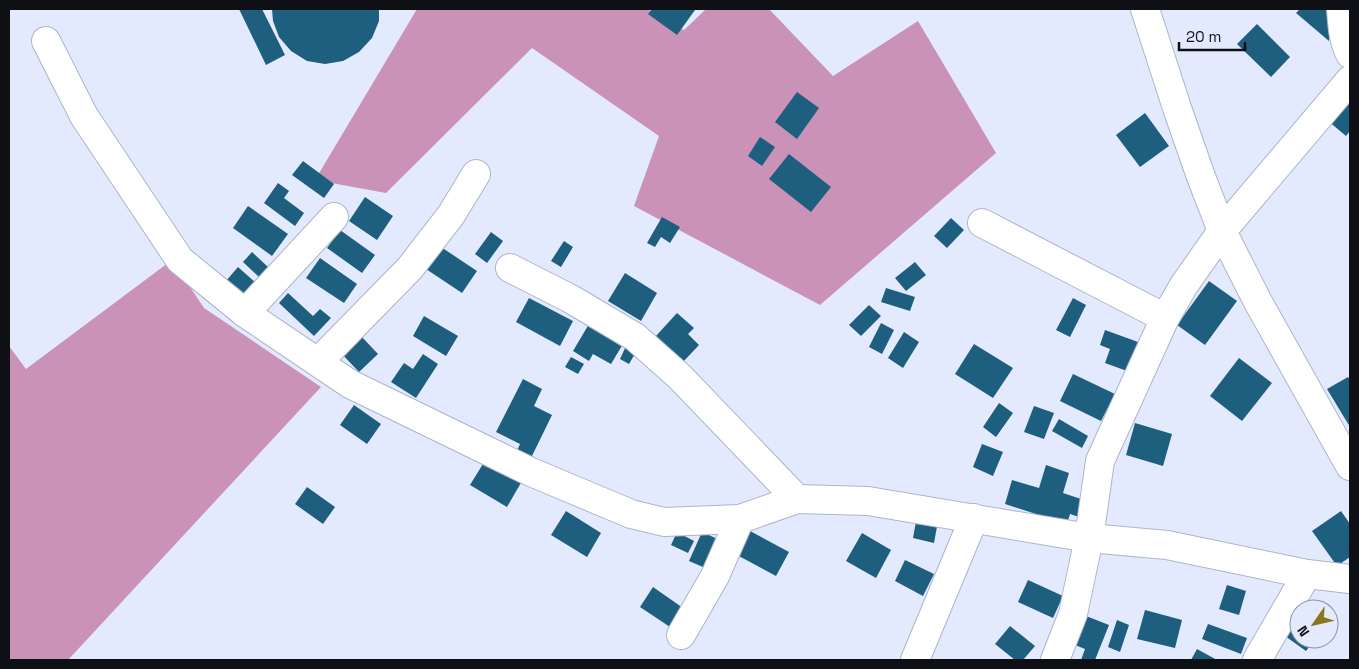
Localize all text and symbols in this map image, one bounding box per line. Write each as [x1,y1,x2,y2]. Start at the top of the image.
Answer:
scale bar [1179,20,1245,52]
text: 20 m [1186,27,1221,46]
north arrow [1289,599,1339,649]
text: N [1293,622,1313,640]

